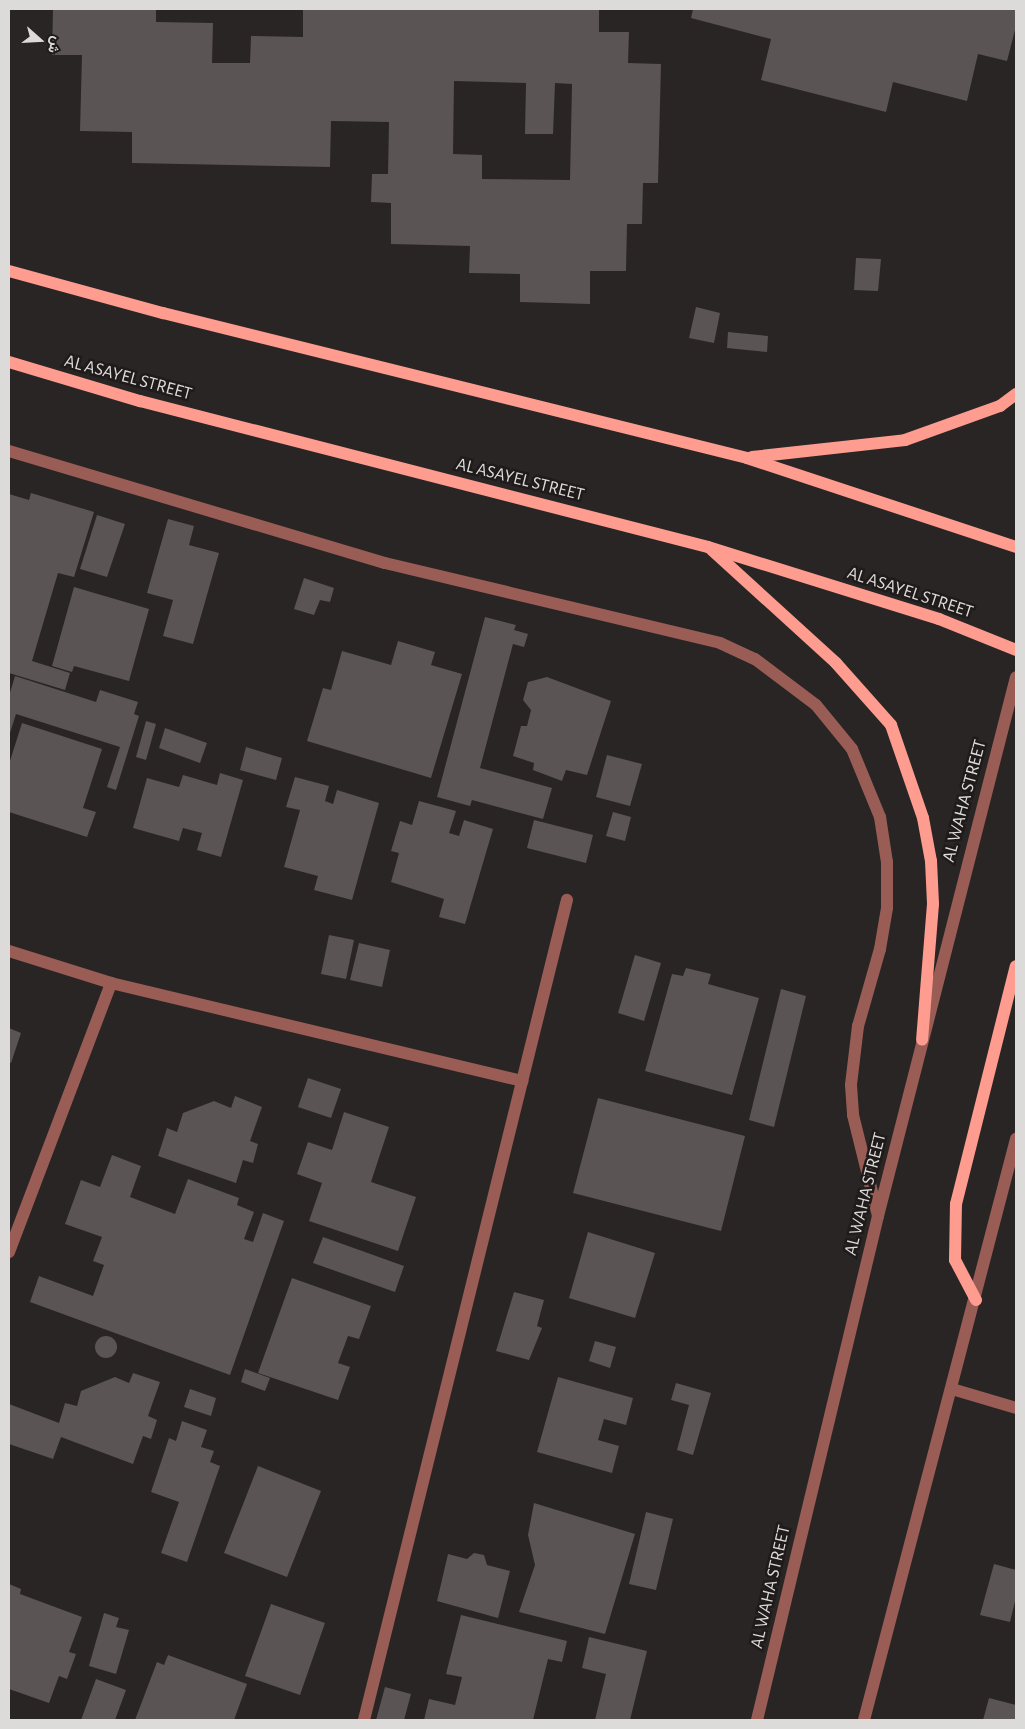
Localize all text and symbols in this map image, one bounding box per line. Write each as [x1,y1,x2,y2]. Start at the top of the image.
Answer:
north arrow [15,15,65,65]
text: ش [45,35,64,55]
street label: AL ASAYEL STREET [62,351,194,405]
street label: AL ASAYEL STREET [454,454,586,506]
street label: AL ASAYEL STREET [844,562,976,624]
street label: AL WAHA STREET [938,737,992,865]
street label: AL WAHA STREET [840,1130,892,1258]
street label: AL WAHA STREET [746,1523,796,1651]

